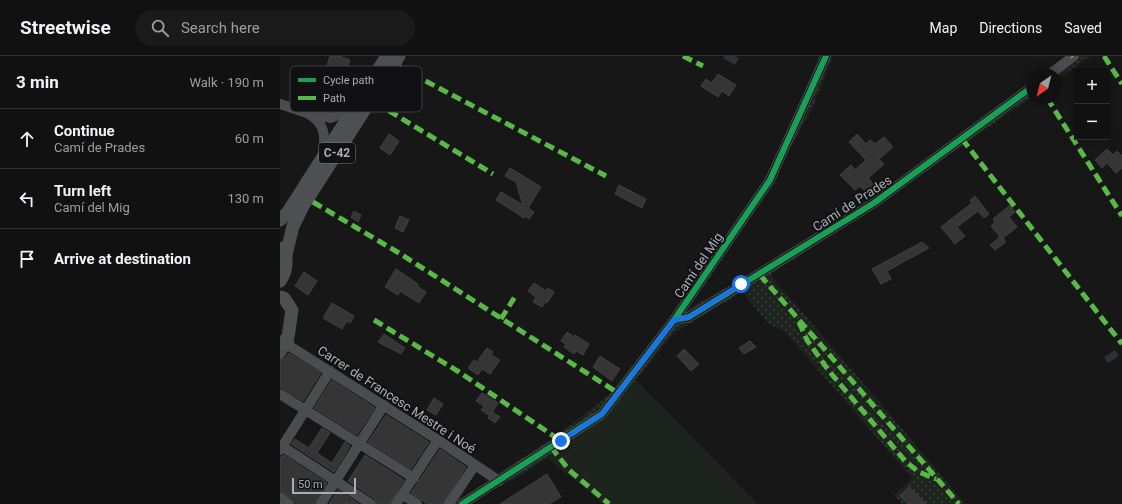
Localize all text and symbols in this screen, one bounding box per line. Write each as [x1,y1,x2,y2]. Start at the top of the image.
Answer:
search box [135,10,415,46]
text: Streetwise [20,16,111,39]
icon: search [149,17,171,39]
text: Search here [181,19,260,37]
text: Map [930,20,957,36]
text: Directions [979,20,1042,36]
text: Saved [1064,20,1102,36]
legend [290,66,422,112]
north arrow [1026,68,1062,104]
map controls [1074,68,1110,140]
button: + [1074,68,1110,104]
text: 3 min [16,72,59,92]
text: Cycle path [323,74,374,87]
text: Walk · 190 m [189,75,264,90]
text: Path [323,92,346,105]
button: − [1074,104,1110,140]
text: Continue [54,122,115,140]
icon: ahead [16,128,38,150]
text: 60 m [235,131,264,146]
text: Camí de Prades [54,140,145,155]
road number: C-42 [319,143,355,163]
street label: Camí de Prades [810,172,895,235]
text: Turn left [54,182,111,200]
icon: left [16,188,38,210]
text: 130 m [227,191,264,206]
text: Camí del Mig [54,200,130,215]
street label: Camí del Mig [671,230,726,301]
icon: arrive [16,248,38,270]
text: Arrive at destination [54,250,191,268]
route start [732,275,750,293]
street label: Carrer de Francesc Mestre i Noé [315,343,479,456]
route end [552,432,570,450]
scale bar [292,476,356,495]
text: 50 m [298,478,323,491]

